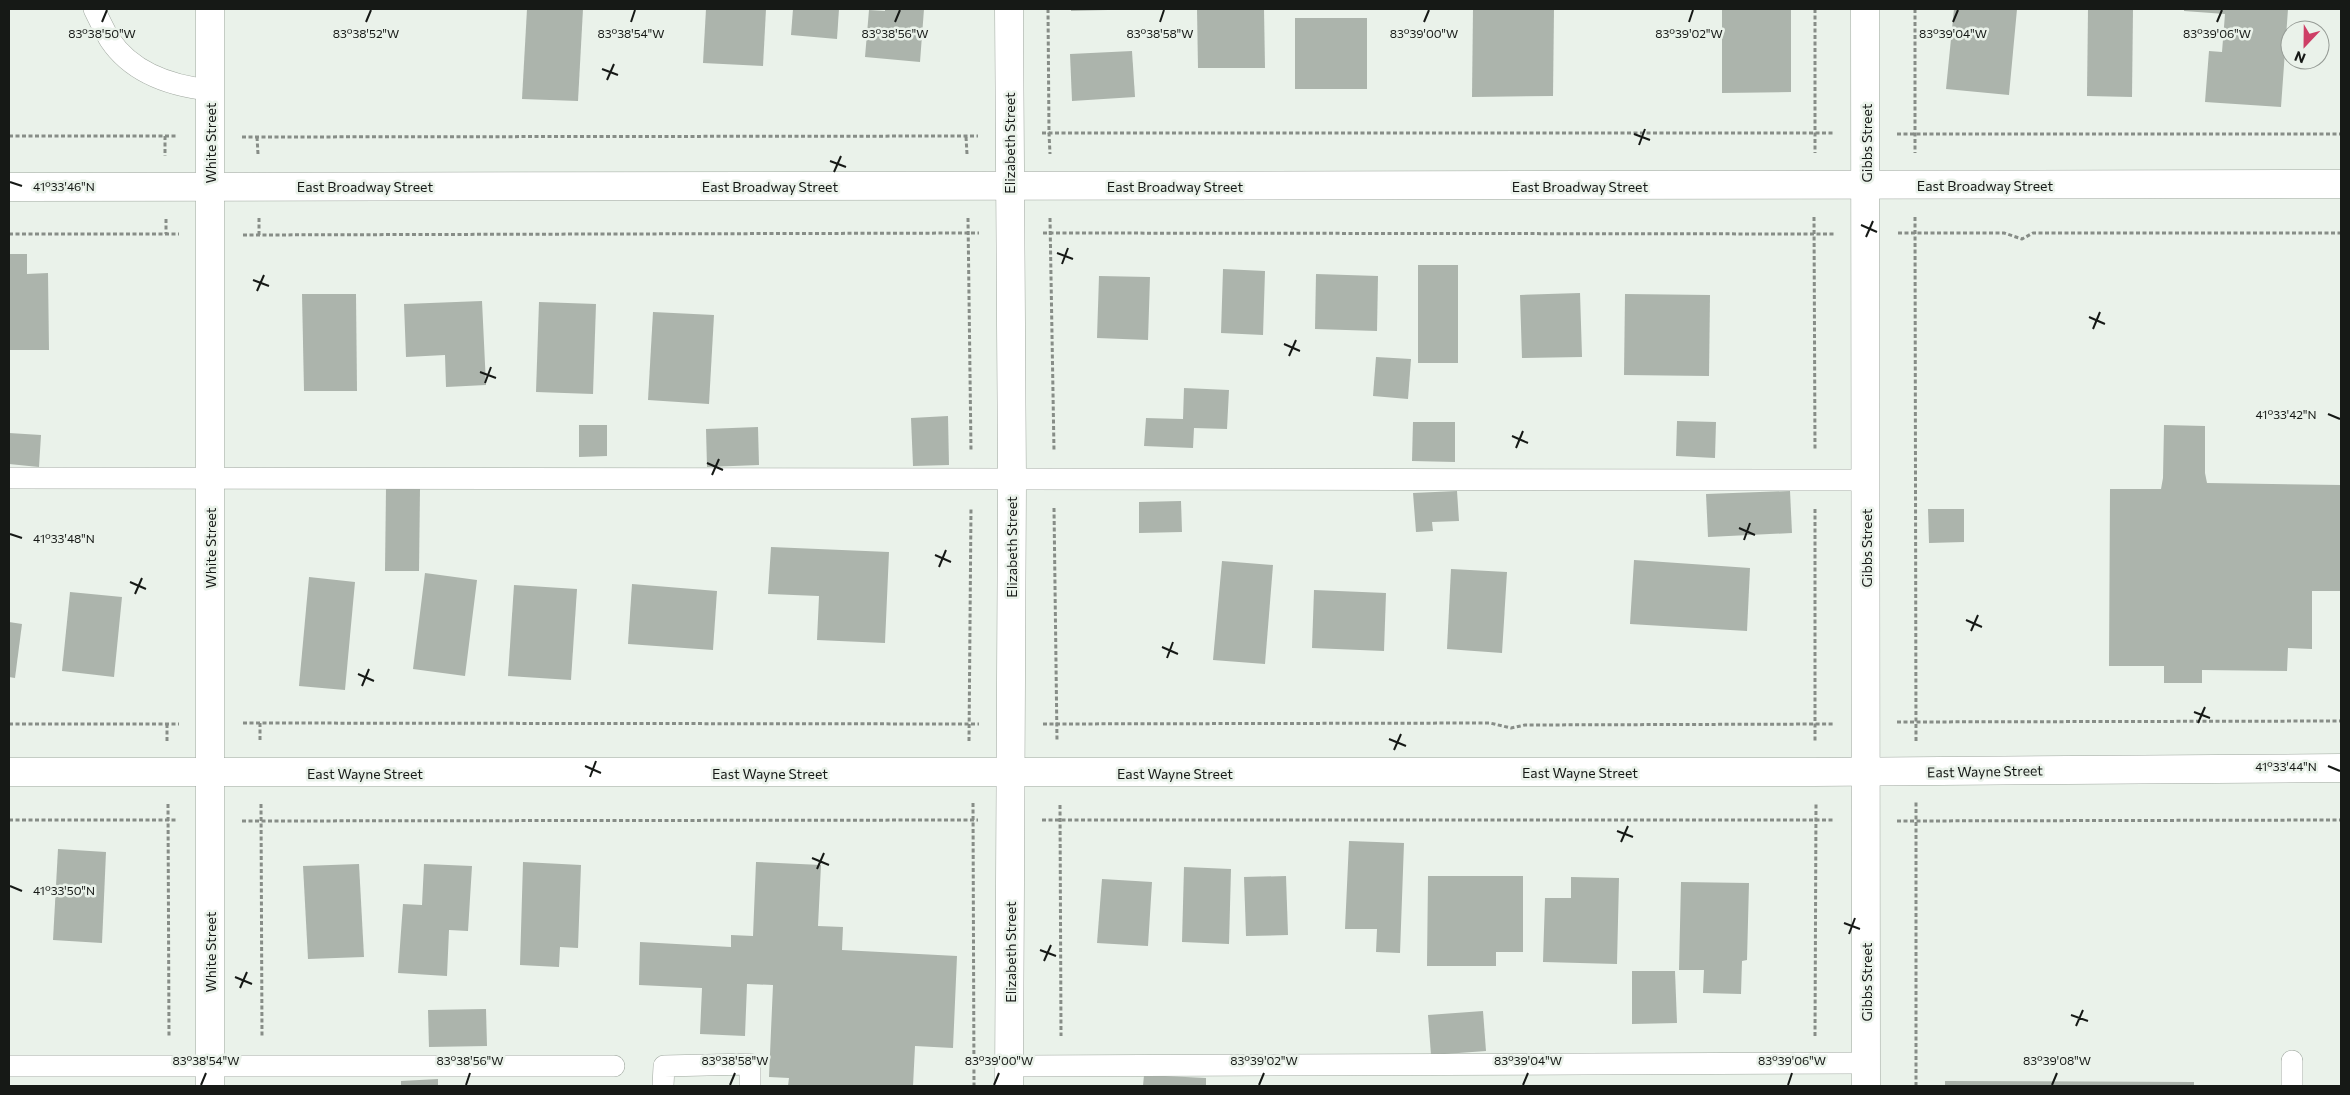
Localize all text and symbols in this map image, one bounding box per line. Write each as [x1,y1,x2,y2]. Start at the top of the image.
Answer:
north arrow [2280,20,2330,70]
text: 83°38'50"W [68,26,136,40]
text: 83°38'52"W [333,26,399,40]
text: 83°38'54"W [597,26,665,40]
text: 83°38'56"W [861,26,929,40]
text: 83°38'58"W [1126,26,1194,40]
text: 83°39'00"W [1390,26,1458,40]
text: 83°39'02"W [1655,26,1723,40]
text: 83°39'04"W [1919,26,1987,40]
text: 83°39'06"W [2183,26,2251,40]
text: N [2292,48,2308,67]
street label: Elizabeth Street [1001,92,1018,194]
street label: White Street [202,102,219,184]
street label: Gibbs Street [1858,103,1875,182]
street label: East Broadway Street [1917,177,2053,194]
street label: East Broadway Street [297,178,433,195]
street label: East Broadway Street [702,178,838,195]
street label: East Broadway Street [1107,178,1243,195]
street label: East Broadway Street [1512,178,1648,195]
text: 41°33'46"N [33,179,95,193]
text: 41°33'42"N [2256,407,2316,421]
street label: Elizabeth Street [1003,496,1020,598]
street label: White Street [202,507,219,589]
street label: Gibbs Street [1858,508,1875,587]
text: 41°33'48"N [33,531,95,545]
text: 41°33'44"N [2255,759,2317,773]
street label: East Wayne Street [1927,761,2043,781]
street label: East Wayne Street [1522,764,1638,781]
street label: East Wayne Street [307,765,423,782]
street label: East Wayne Street [712,765,828,782]
street label: East Wayne Street [1117,765,1233,782]
text: 41°33'50"N [33,883,95,897]
street label: Elizabeth Street [1002,901,1019,1003]
street label: White Street [202,911,219,993]
street label: Gibbs Street [1858,942,1875,1021]
text: 83°38'54"W [172,1053,240,1067]
text: 83°38'56"W [436,1053,504,1067]
text: 83°38'58"W [701,1053,769,1067]
text: 83°39'00"W [965,1053,1033,1067]
text: 83°39'02"W [1230,1053,1298,1067]
text: 83°39'04"W [1494,1053,1562,1067]
text: 83°39'06"W [1758,1053,1826,1067]
text: 83°39'08"W [2023,1053,2091,1067]

